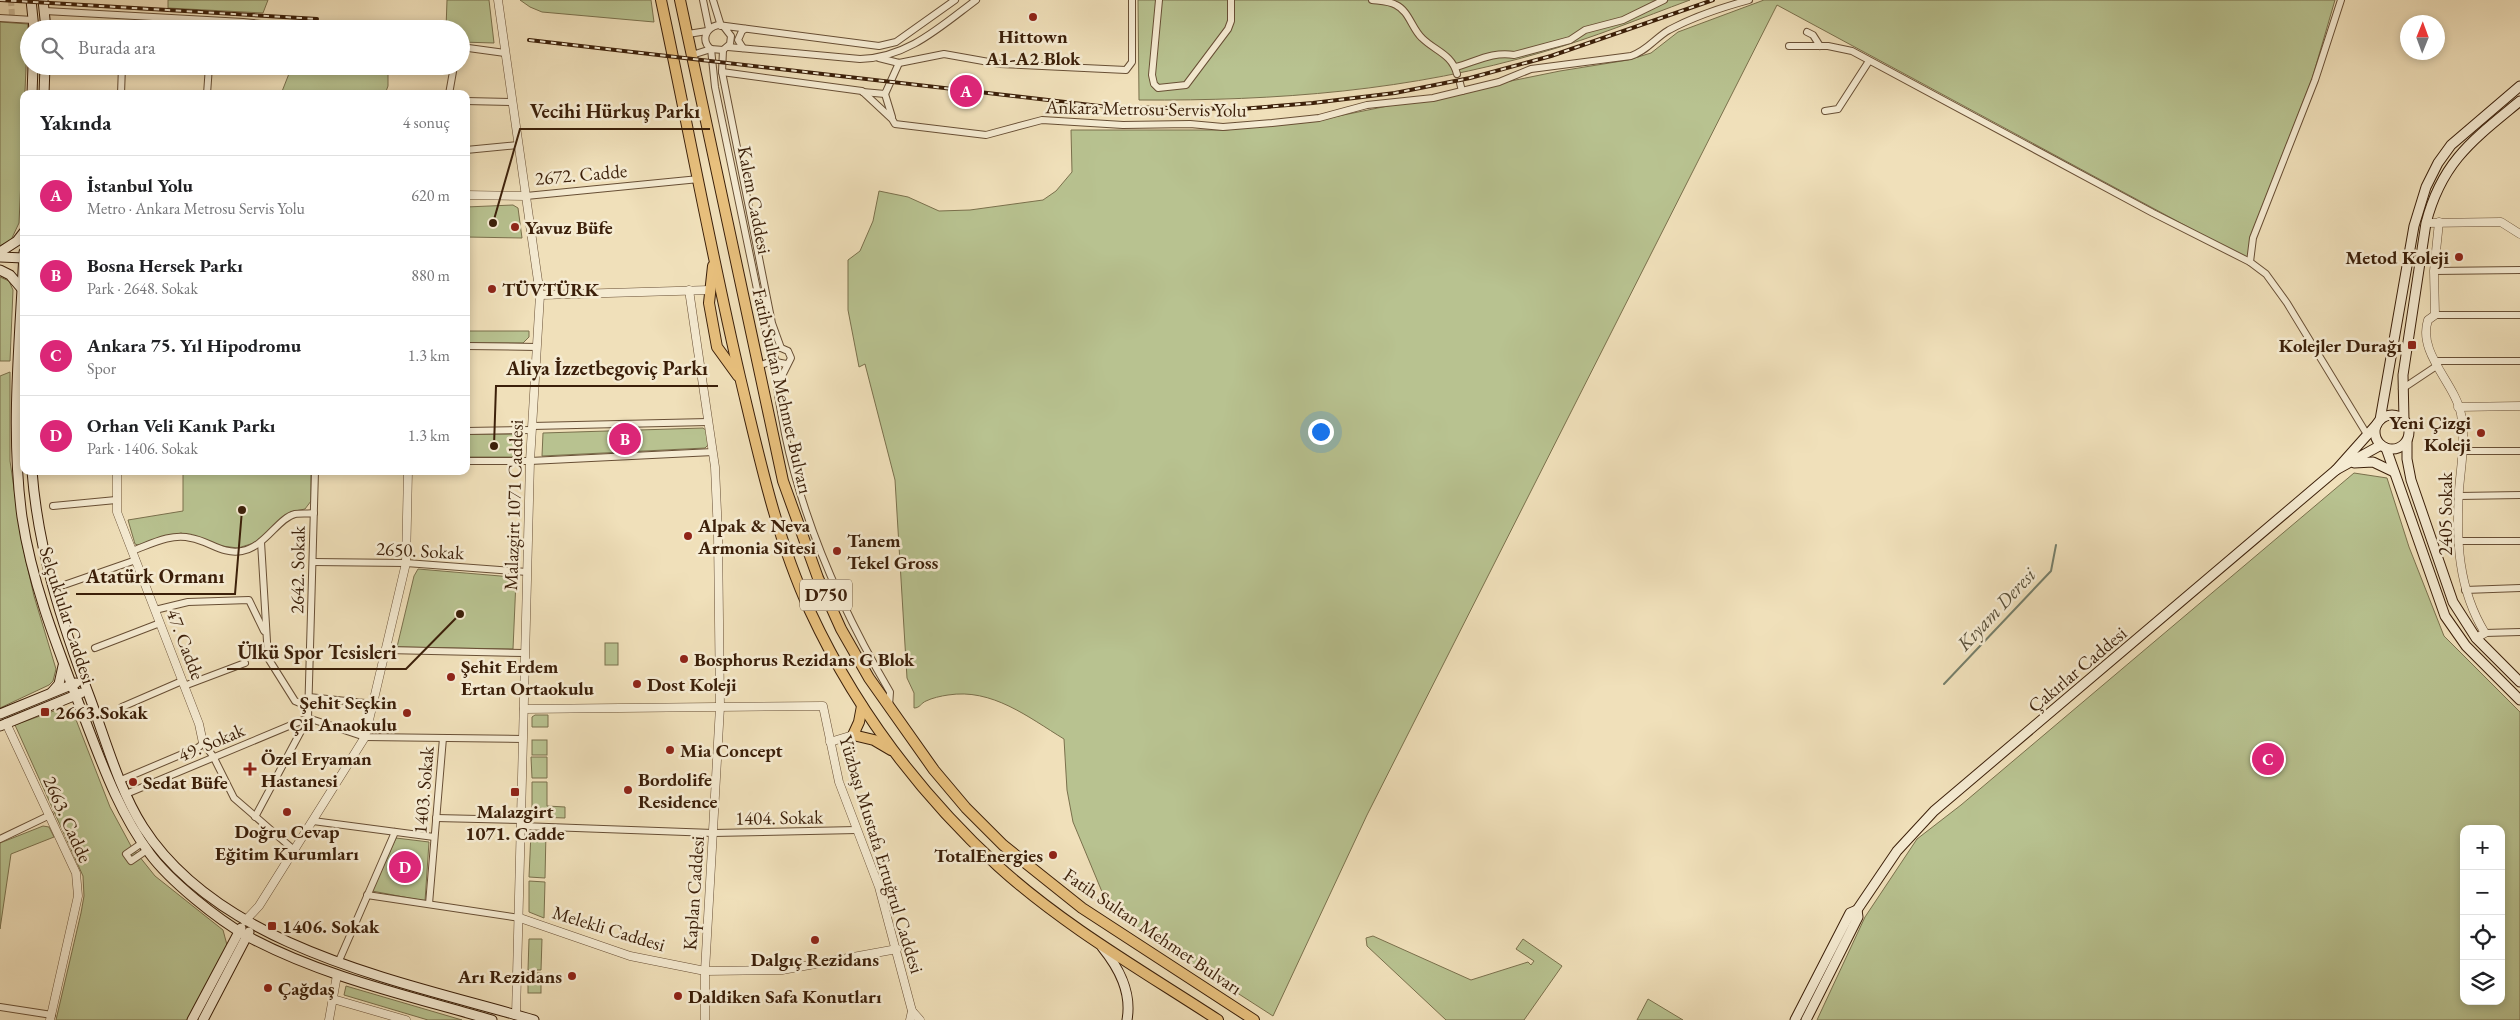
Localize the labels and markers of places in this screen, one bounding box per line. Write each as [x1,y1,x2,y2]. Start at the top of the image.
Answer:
marker: Hittown A1-A2 Blok [1027,11,1039,23]
place label: Hittown A1-A2 Blok [985,24,1081,71]
pin: A [950,72,982,110]
callout: Vecihi Hürkuş Parkı [520,94,710,129]
place label: Yavuz Büfe [525,215,613,240]
marker: Yavuz Büfe [509,221,521,233]
place label: Metod Koleji [2345,245,2449,270]
marker: Metod Koleji [2453,251,2465,263]
place label: TÜVTÜRK [502,277,600,302]
marker: TÜVTÜRK [486,283,498,295]
place label: Kolejler Durağı [2279,333,2402,358]
marker: Kolejler Durağı [2406,339,2418,351]
callout: Aliya İzzetbegoviç Parkı [496,351,718,386]
place label: Yeni Çizgi Koleji [2389,410,2471,457]
pin: B [609,420,641,458]
marker: Yeni Çizgi Koleji [2475,427,2487,439]
place label: Alpak & Neva Armonia Sitesi [697,513,816,560]
place label: Tanem Tekel Gross [847,528,939,575]
marker: Alpak & Neva Armonia Sitesi [682,530,694,542]
marker: Tanem Tekel Gross [831,545,843,557]
callout: Atatürk Ormanı [76,559,235,594]
callout: Ülkü Spor Tesisleri [227,634,406,669]
place label: Bosphorus Rezidans G Blok [694,647,915,672]
marker: Bosphorus Rezidans G Blok [678,653,690,665]
place label: Şehit Erdem Ertan Ortaokulu [461,654,595,701]
marker: Şehit Erdem Ertan Ortaokulu [445,671,457,683]
place label: Dost Koleji [647,672,737,697]
marker: Dost Koleji [631,678,643,690]
place label: Şehit Seçkin Çil Anaokulu [289,690,398,737]
place label: 2663.Sokak [55,700,148,725]
marker: 2663.Sokak [39,706,51,718]
marker: Şehit Seçkin Çil Anaokulu [401,707,413,719]
place label: Mia Concept [680,738,783,763]
pin: C [2252,740,2284,778]
marker: Mia Concept [664,744,676,756]
place label: Özel Eryaman Hastanesi [261,746,372,793]
marker: Özel Eryaman Hastanesi [243,762,257,776]
place label: Bordolife Residence [638,767,717,814]
place label: Sedat Büfe [143,770,228,795]
marker: Sedat Büfe [127,776,139,788]
marker: Bordolife Residence [622,784,634,796]
marker: Malazgirt 1071. Cadde [509,786,521,798]
place label: Malazgirt 1071. Cadde [465,799,565,846]
marker: Doğru Cevap Eğitim Kurumları [281,806,293,818]
place label: Doğru Cevap Eğitim Kurumları [215,819,359,866]
place label: TotalEnergies [934,843,1043,868]
pin: D [389,848,421,886]
marker: TotalEnergies [1047,849,1059,861]
place label: 1406. Sokak [282,914,380,939]
marker: 1406. Sokak [266,920,278,932]
marker: Dalgıç Rezidans [809,934,821,946]
place label: Dalgıç Rezidans [751,947,879,972]
place label: Arı Rezidans [457,964,562,989]
marker: Arı Rezidans [566,970,578,982]
place label: Çağdaş [278,976,335,1001]
marker: Çağdaş [262,982,274,994]
place label: Daldiken Safa Konutları [688,984,882,1009]
marker: Daldiken Safa Konutları [672,990,684,1002]

